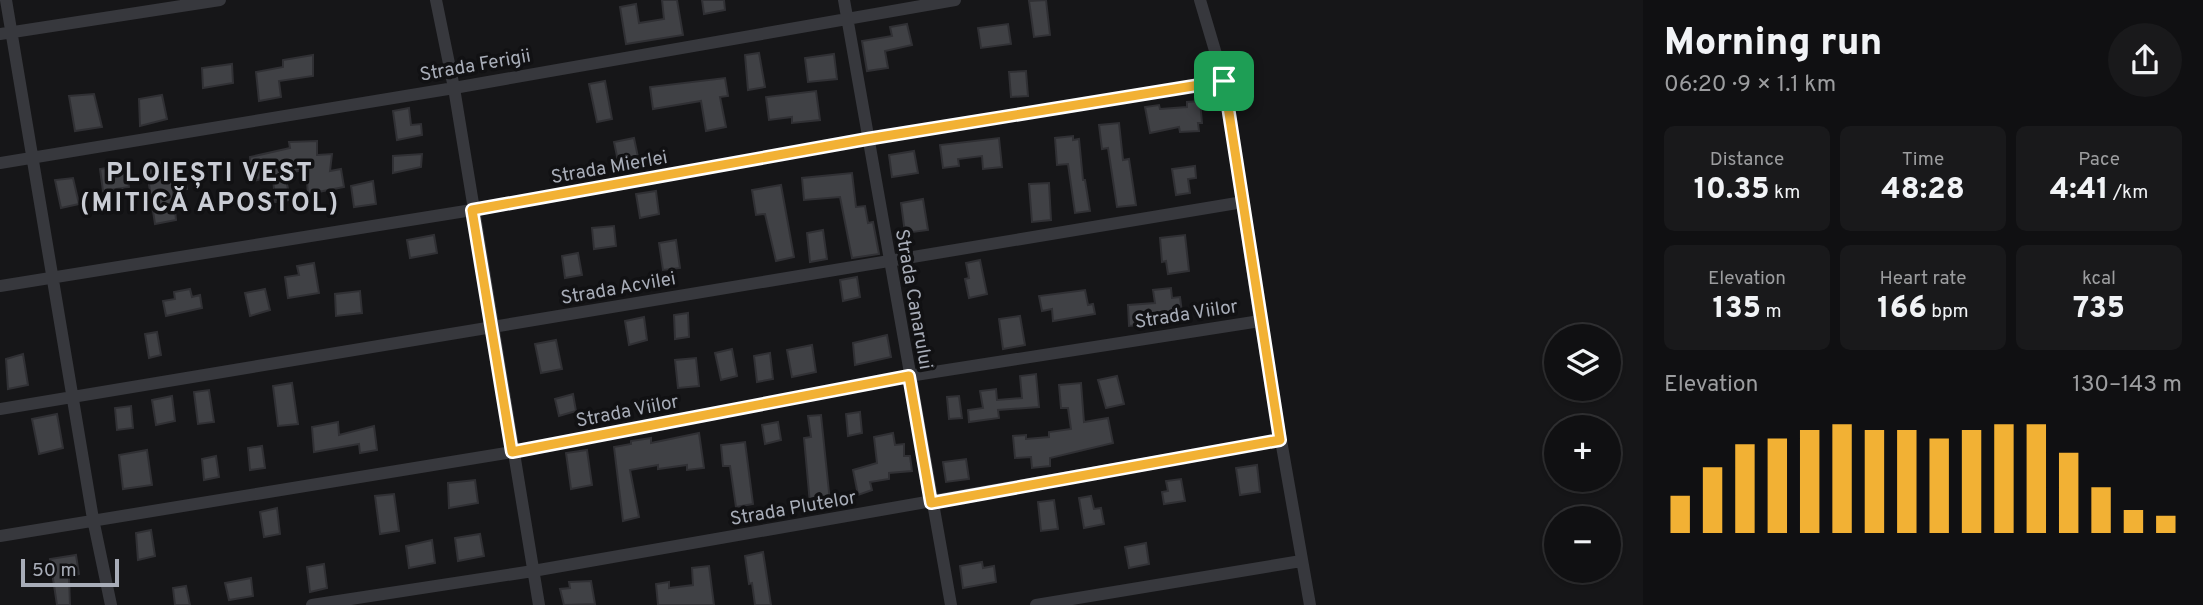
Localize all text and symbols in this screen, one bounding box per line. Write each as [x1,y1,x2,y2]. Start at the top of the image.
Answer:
text: Morning run [1664,20,1882,69]
button: share [2108,23,2182,97]
street label: Strada Ferigii [418,44,533,88]
pin [1194,51,1254,111]
icon: arrive [1205,62,1243,100]
text: 06:20 · 9 × 1.1 km [1664,71,1836,100]
street label: Strada Mierlei [549,146,669,190]
text: Distance [1710,148,1784,172]
text: Time [1902,148,1944,172]
text: Pace [2078,148,2120,172]
district label: PLOIEȘTI VEST (MITICĂ APOSTOL) [80,158,340,221]
text: 10.35 [1694,172,1770,209]
text: 48:28 [1881,172,1965,209]
text: 4:41 [2050,172,2108,209]
text: km [1770,181,1800,205]
text: /km [2108,181,2148,205]
street label: Strada Canarului [889,227,937,371]
street label: Strada Acvilei [559,267,678,311]
text: Elevation [1708,267,1786,291]
text: Heart rate [1880,267,1966,291]
text: kcal [2082,267,2116,291]
text: 135 [1712,291,1761,328]
text: 166 [1877,291,1927,328]
text: 735 [2073,291,2125,328]
street label: Strada Viilor [1133,295,1240,335]
text: m [1761,300,1782,324]
text: bpm [1927,300,1969,324]
map controls [1544,324,1621,583]
button: layers [1544,324,1621,401]
text: Elevation [1664,371,1759,400]
text: 130–143 m [2072,371,2182,400]
street label: Strada Viilor [574,390,681,434]
button: + [1544,415,1621,492]
street label: Strada Plutelor [728,486,859,532]
button: − [1544,506,1621,583]
scale bar [21,556,119,588]
text: 50 m [32,559,77,583]

